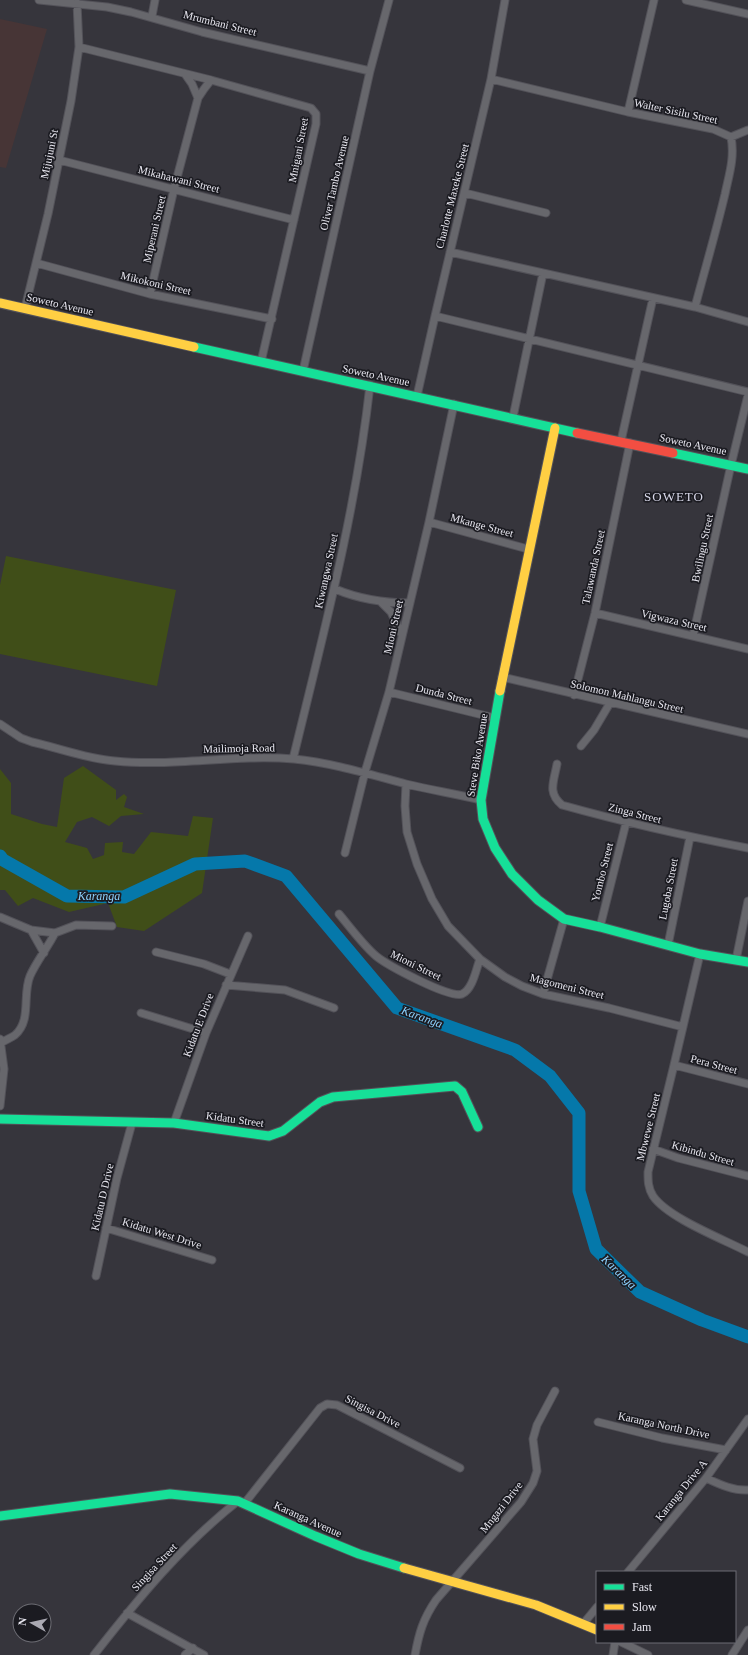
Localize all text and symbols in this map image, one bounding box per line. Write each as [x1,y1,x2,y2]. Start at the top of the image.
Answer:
street label: Mrumbani Street [182,8,258,38]
street label: Walter Sisilu Street [633,96,719,126]
street label: Mnigani Street [286,117,310,183]
street label: Mijujuni St [38,128,60,180]
street label: Oliver Tambo Avenue [317,134,351,231]
street label: Charlotte Maxeke Street [433,142,471,250]
street label: Mikahawani Street [137,163,221,195]
street label: Miperani Street [140,194,168,264]
street label: Mikokoni Street [120,269,192,297]
street label: Soweto Avenue [25,290,95,318]
street label: Soweto Avenue [341,362,411,388]
street label: Soweto Avenue [658,431,728,457]
district label: SOWETO [644,489,704,504]
street label: Mkange Street [449,511,515,539]
street label: Bwilingu Street [689,513,715,583]
street label: Talawanda Street [579,529,607,605]
street label: Kiwangwa Street [312,533,340,609]
street label: Mioni Street [381,599,405,655]
street label: Vigwaza Street [640,607,708,633]
street label: Solomon Mahlangu Street [569,677,685,715]
street label: Dunda Street [415,681,473,707]
street label: Steve Biko Avenue [464,712,490,797]
street label: Mailimoja Road [203,741,275,755]
street label: Zinga Street [607,801,663,825]
street label: Yombo Street [589,841,615,903]
street label: Lugoba Street [656,857,680,921]
water label: Karanga [77,889,120,903]
street label: Mioni Street [389,947,443,983]
street label: Magomeni Street [529,971,605,1001]
street label: Kidatu E Drive [180,991,216,1059]
water label: Karanga [399,1003,444,1031]
street label: Pera Street [689,1052,739,1076]
street label: Mbwewe Street [634,1092,662,1162]
street label: Kidatu Street [205,1109,265,1129]
street label: Kibindu Street [670,1138,736,1168]
street label: Kidatu D Drive [88,1162,116,1232]
street label: Kidatu West Drive [121,1215,203,1251]
water label: Karanga [598,1251,639,1292]
street label: Singisa Drive [343,1392,403,1430]
street label: Karanga North Drive [617,1409,711,1441]
street label: Karanga Drive A [653,1457,709,1523]
street label: Mngazi Drive [477,1479,525,1535]
street label: Karanga Avenue [272,1499,344,1539]
street label: Singisa Street [129,1541,179,1593]
legend [596,1571,736,1643]
text: Fast [632,1580,653,1594]
text: Slow [632,1600,657,1614]
north arrow [12,1603,52,1643]
text: N [16,1617,29,1626]
text: Jam [632,1620,652,1634]

